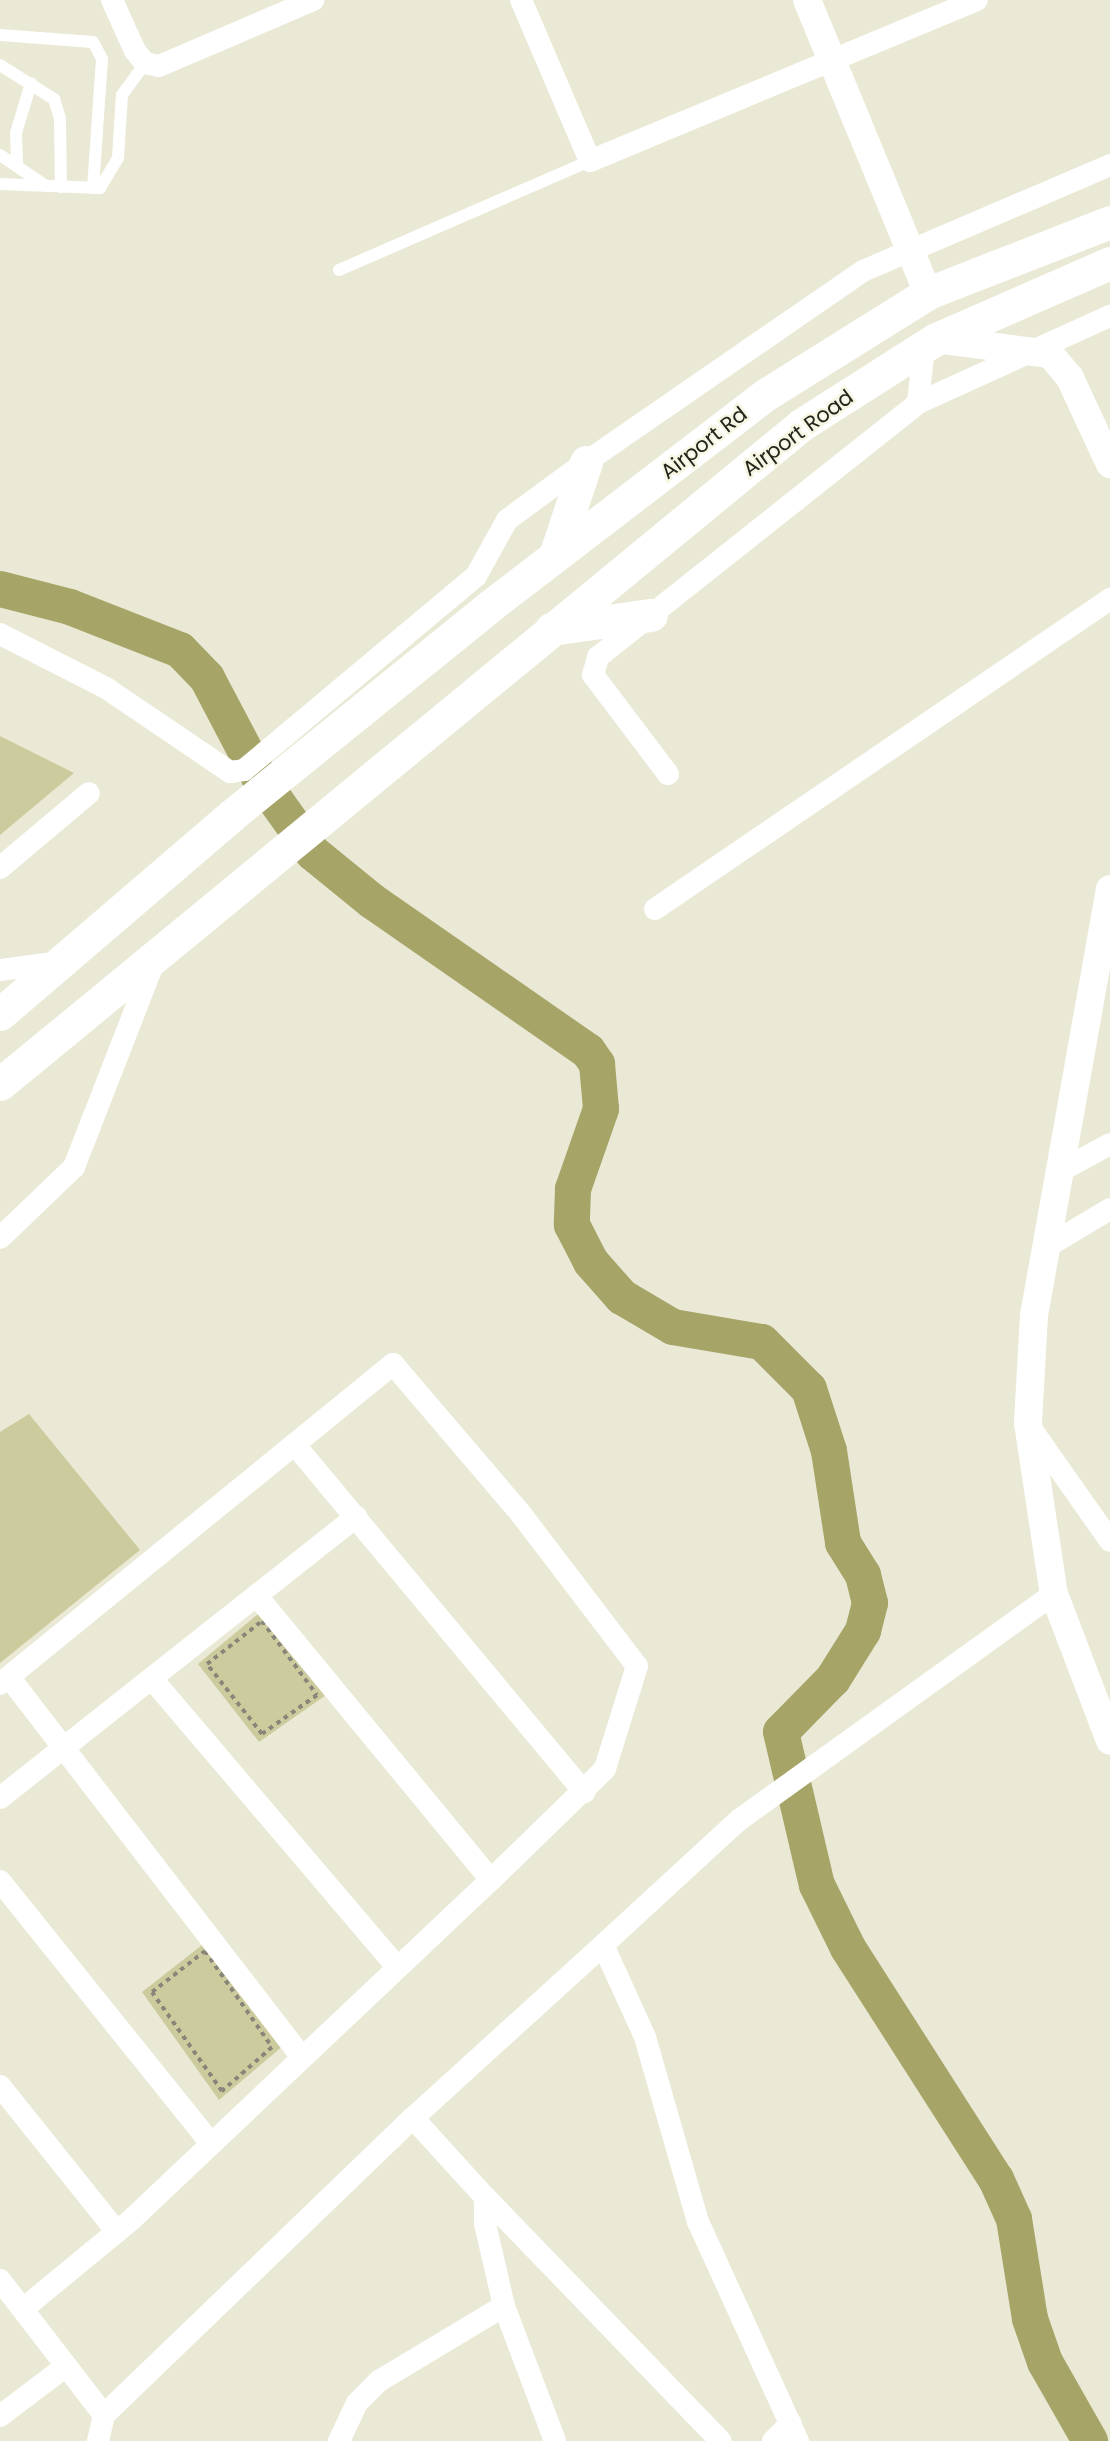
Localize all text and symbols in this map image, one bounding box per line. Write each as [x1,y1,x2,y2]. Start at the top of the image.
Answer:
street label: Airport Road [738,384,858,482]
street label: Airport Rd [656,401,752,485]

